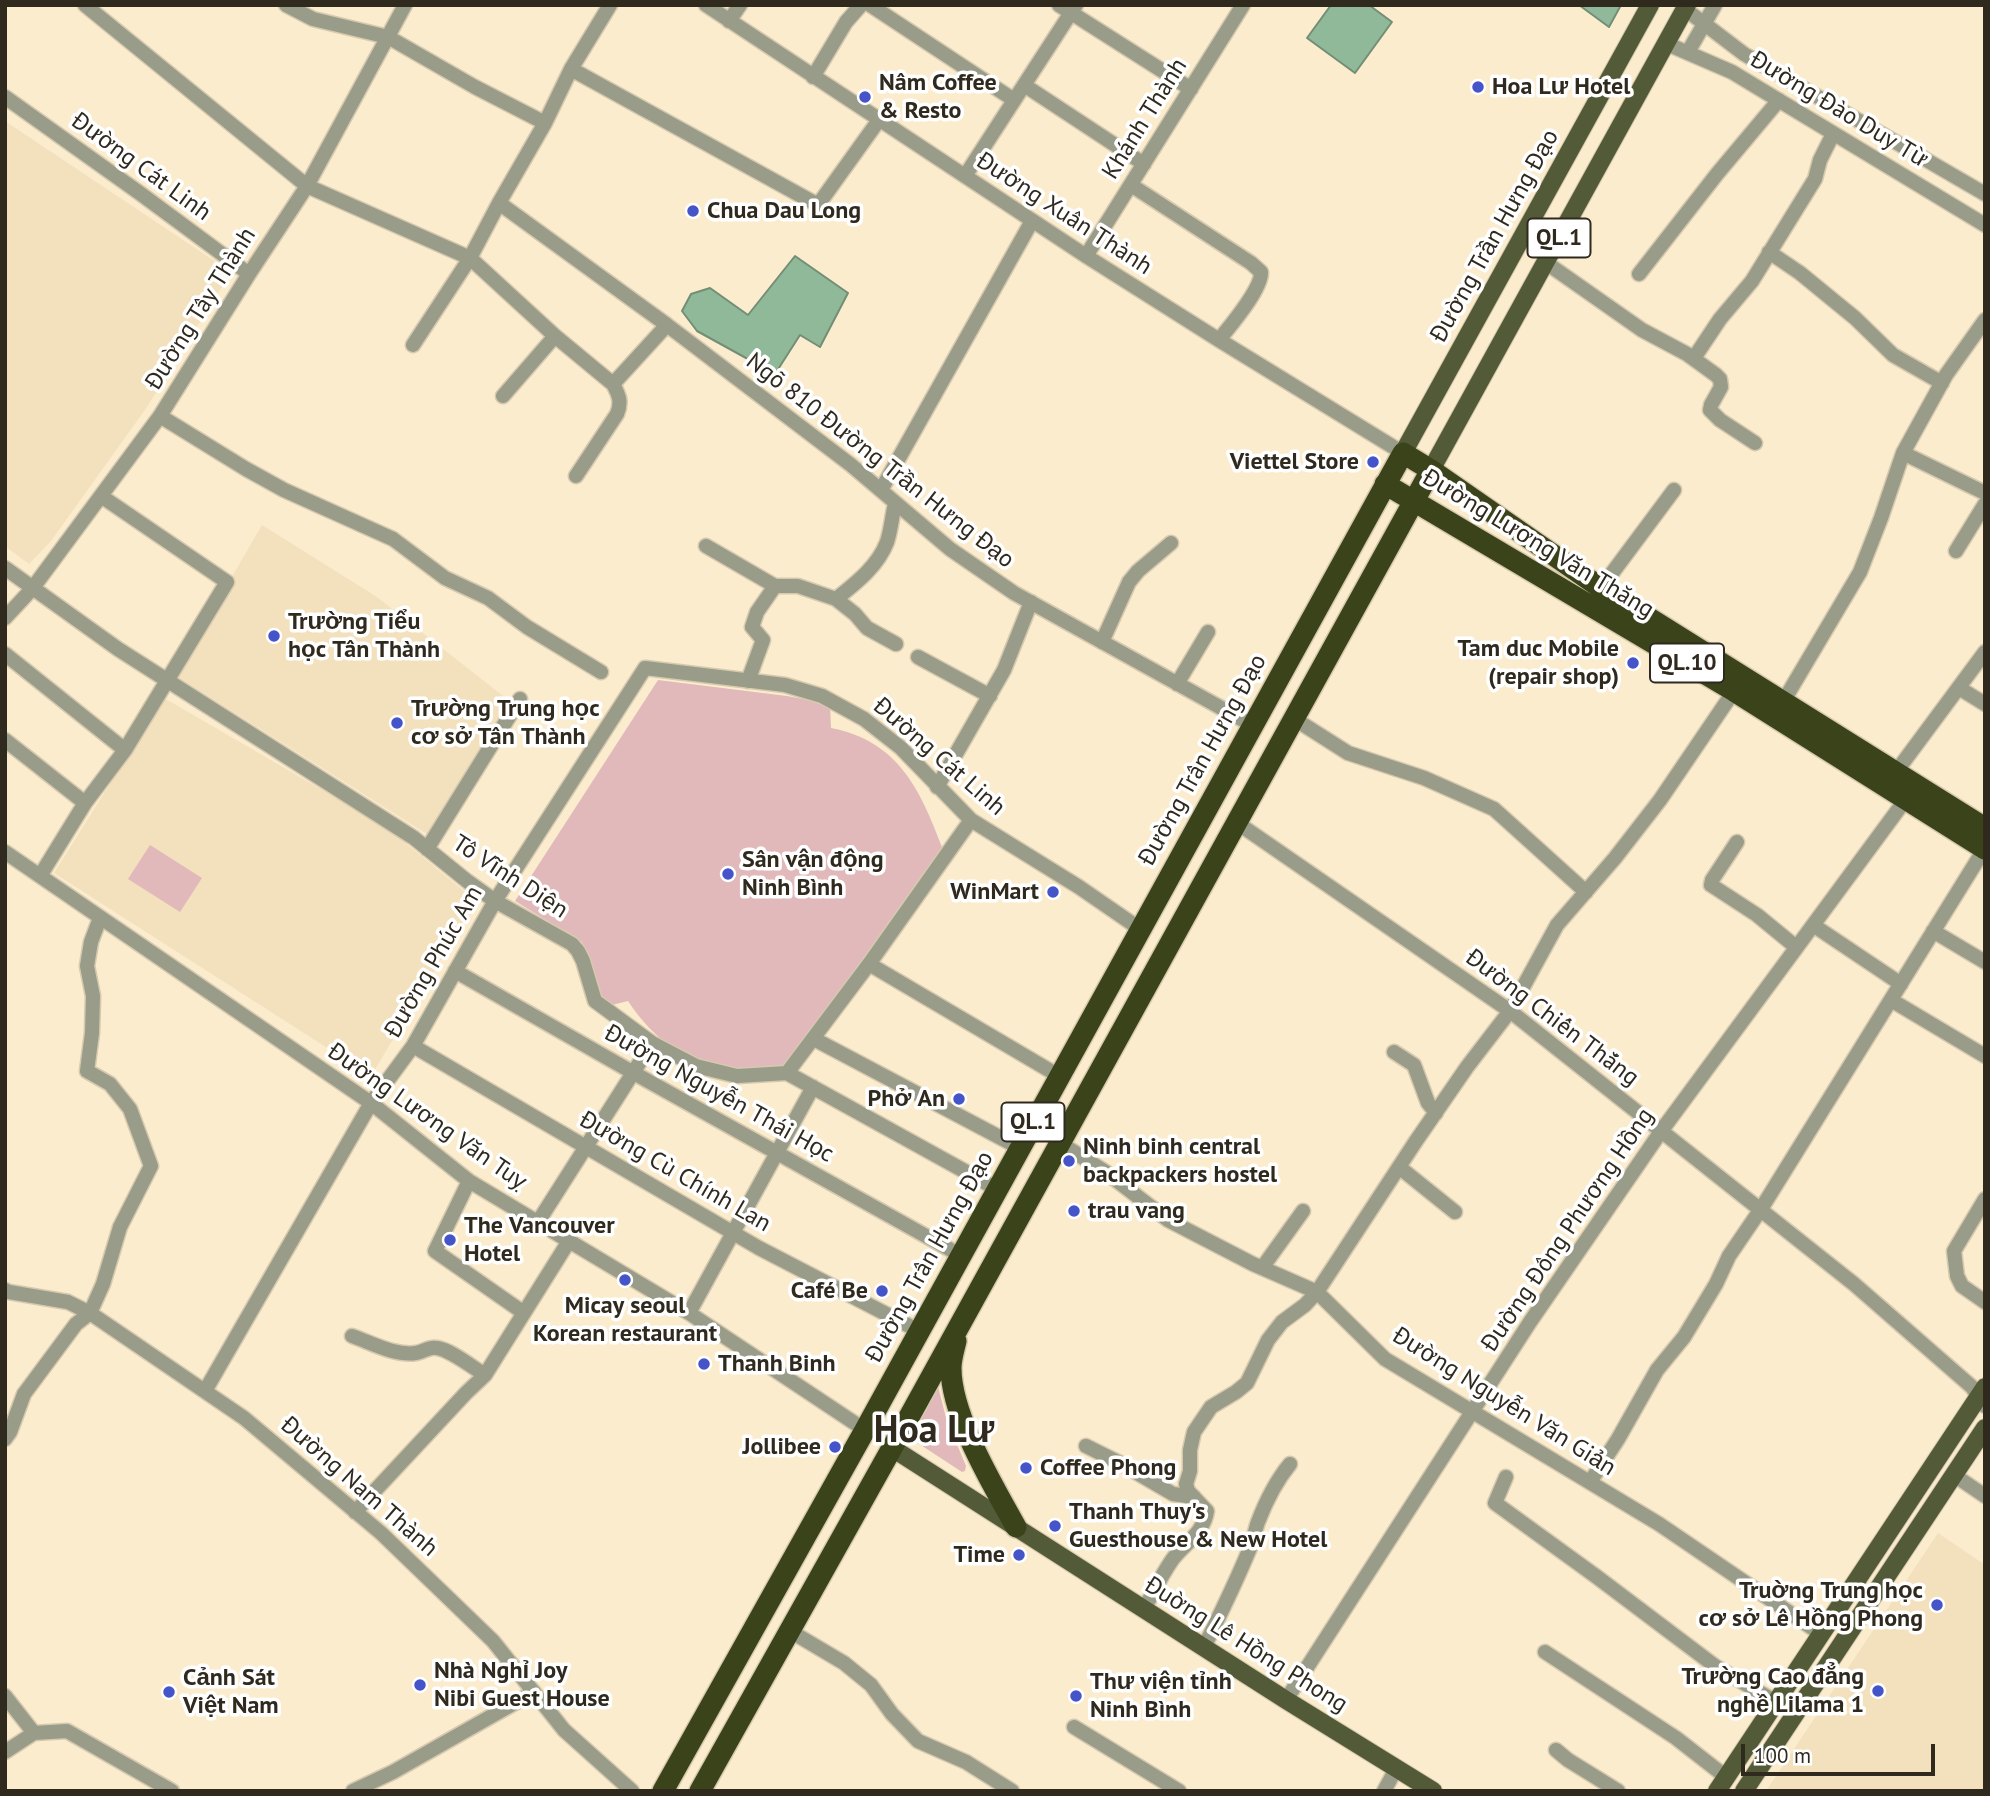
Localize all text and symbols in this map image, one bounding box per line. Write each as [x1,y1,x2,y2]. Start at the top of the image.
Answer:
street label: Đường Đào Duy Từ [1745,45,1933,175]
street label: Khánh Thành [1097,53,1193,185]
place label: Nâm Coffee & Resto [879,69,997,125]
place label: Hoa Lư Hotel [1492,73,1630,101]
marker: Hoa Lư Hotel [1470,79,1486,95]
marker: Nâm Coffee & Resto [857,89,873,105]
street label: Đường Cát Linh [66,107,216,227]
street label: Đường Trần Hưng Đạo [1425,125,1565,347]
street label: Đường Xuân Thành [971,147,1157,281]
place label: Chua Dau Long [707,197,861,225]
marker: Chua Dau Long [685,203,701,219]
road number: QL.1 [1528,218,1590,258]
street label: Đường Tây Thành [140,223,262,395]
street label: Ngõ 810 Đường Trần Hưng Đạo [740,347,1020,575]
place label: Viettel Store [1230,448,1359,476]
marker: Viettel Store [1365,454,1381,470]
street label: Đường Lương Văn Thăng [1417,463,1659,625]
place label: Trường Tiểu học Tân Thành [288,608,440,664]
marker: Trường Tiểu học Tân Thành [266,628,282,644]
place label: Tam duc Mobile (repair shop) [1458,635,1619,691]
road number: QL.10 [1650,643,1724,682]
street label: Đường Trân Hưng Đạo [1133,649,1273,871]
marker: Tam duc Mobile (repair shop) [1625,655,1641,671]
street label: Đường Cát Linh [867,692,1011,822]
place label: Trường Trung học cơ sở Tân Thành [411,695,600,751]
marker: Trường Trung học cơ sở Tân Thành [389,715,405,731]
street label: Tô Vĩnh Diện [447,829,573,925]
place label: Sân vận động Ninh Bình [742,846,884,902]
marker: Sân vận động Ninh Bình [720,866,736,882]
place label: WinMart [950,878,1039,906]
street label: Đường Phúc Am [379,881,489,1043]
marker: WinMart [1045,884,1061,900]
street label: Đường Chiến Thắng [1460,943,1644,1093]
street label: Đường Nguyễn Thái Học [599,1019,839,1169]
street label: Đường Lương Văn Tuỵ [322,1037,532,1197]
place label: Phở An [867,1085,945,1113]
marker: Phở An [951,1091,967,1107]
road number: QL.1 [1002,1102,1064,1142]
street label: Đường Đông Phương Hồng [1476,1103,1660,1357]
street label: Đường Cù Chính Lan [574,1106,776,1238]
place label: Ninh binh central backpackers hostel [1083,1133,1277,1189]
street label: Đường Trân Hưng Đạo [860,1146,1000,1368]
marker: Ninh binh central backpackers hostel [1061,1153,1077,1169]
place label: trau vang [1088,1197,1185,1225]
marker: trau vang [1066,1203,1082,1219]
place label: The Vancouver Hotel [464,1212,615,1268]
marker: The Vancouver Hotel [442,1232,458,1248]
marker: Micay seoul Korean restaurant [617,1272,633,1288]
place label: Café Be [791,1277,868,1305]
marker: Café Be [874,1283,890,1299]
place label: Micay seoul Korean restaurant [533,1292,717,1348]
street label: Đường Nguyễn Văn Giản [1387,1322,1621,1482]
place label: Thanh Binh [718,1350,836,1378]
marker: Thanh Binh [696,1356,712,1372]
district label: Hoa Lư [874,1408,994,1454]
street label: Đường Nam Thành [275,1411,443,1563]
place label: Jollibee [742,1433,821,1461]
marker: Jollibee [827,1439,843,1455]
place label: Coffee Phong [1040,1454,1176,1482]
marker: Coffee Phong [1018,1460,1034,1476]
place label: Thanh Thuy's Guesthouse & New Hotel [1069,1498,1327,1554]
marker: Thanh Thuy's Guesthouse & New Hotel [1047,1518,1063,1534]
place label: Time [953,1541,1005,1569]
marker: Time [1011,1547,1027,1563]
street label: Đuờng Lê Hồng Phong [1139,1571,1353,1719]
place label: Truờng Trung học cơ sở Lê Hồng Phong [1699,1577,1923,1633]
marker: Truờng Trung học cơ sở Lê Hồng Phong [1929,1597,1945,1613]
place label: Nhà Nghỉ Joy Nibi Guest House [434,1657,610,1713]
place label: Trường Cao đẳng nghề Lilama 1 [1681,1663,1864,1719]
place label: Cảnh Sát Việt Nam [183,1664,279,1720]
place label: Thư viện tỉnh Ninh Bình [1090,1668,1232,1724]
marker: Nhà Nghỉ Joy Nibi Guest House [412,1677,428,1693]
marker: Trường Cao đẳng nghề Lilama 1 [1870,1683,1886,1699]
marker: Cảnh Sát Việt Nam [161,1684,177,1700]
marker: Thư viện tỉnh Ninh Bình [1068,1688,1084,1704]
scale bar [1745,1730,1939,1774]
text: 100 m [1754,1742,1811,1769]

